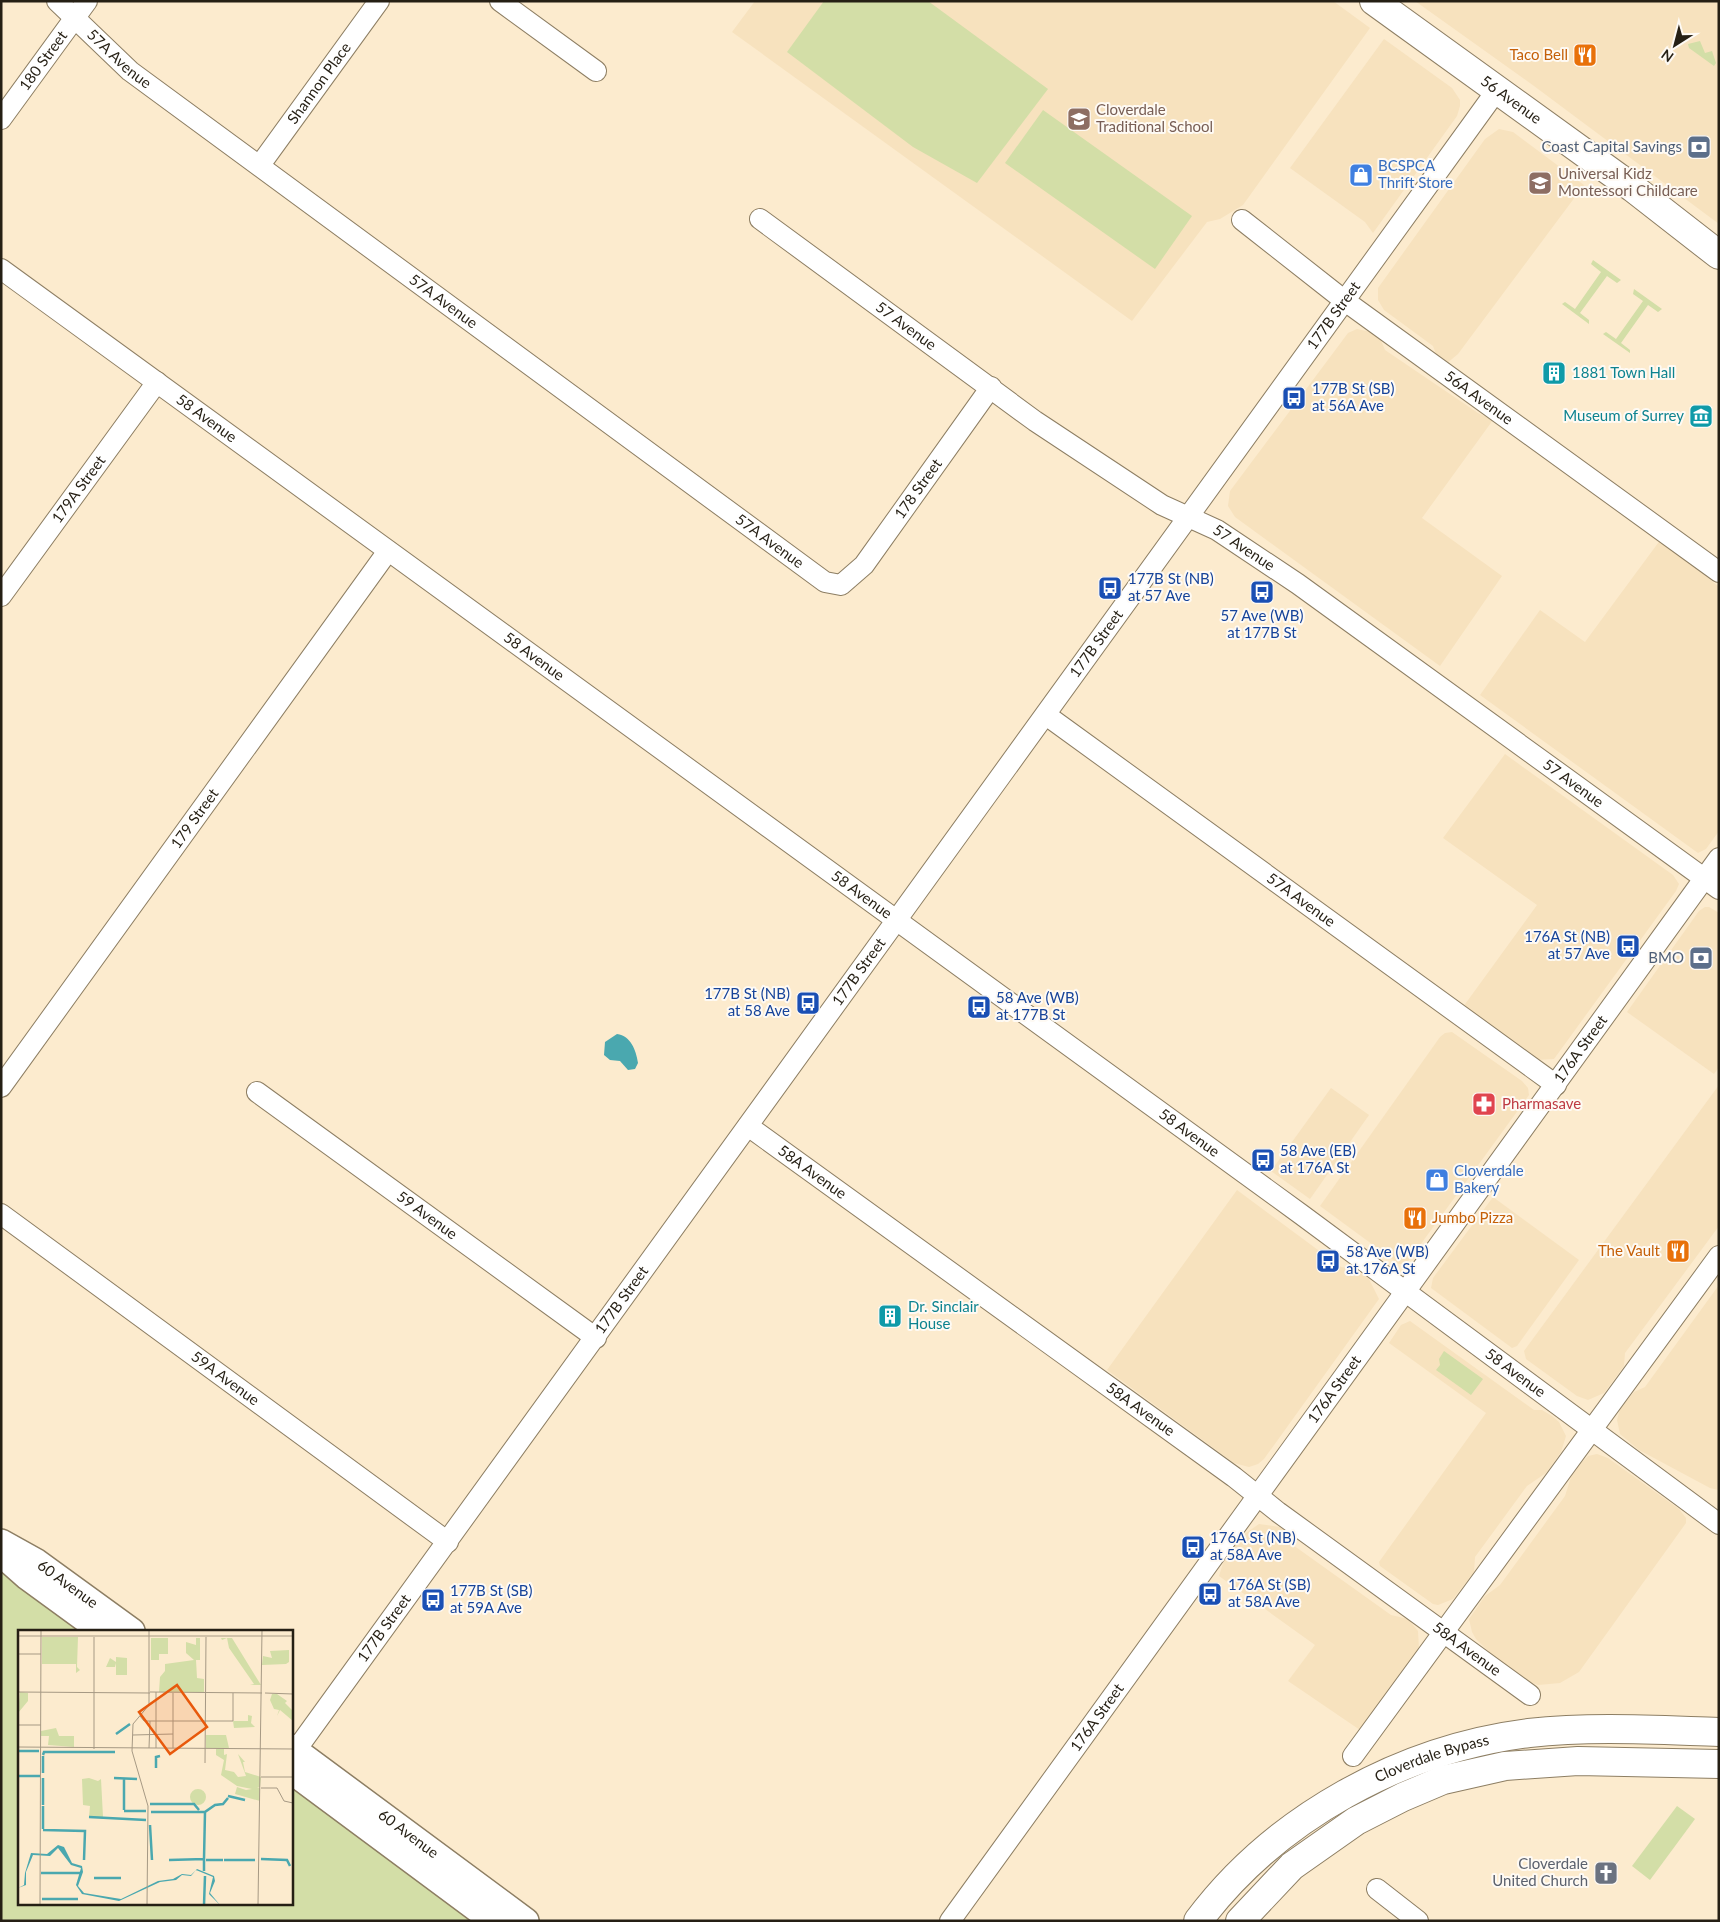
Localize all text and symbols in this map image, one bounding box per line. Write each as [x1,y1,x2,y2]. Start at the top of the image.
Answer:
north arrow [1650,20,1700,70]
street label: 57A Avenue [84,25,155,92]
street label: 180 Street [15,26,71,94]
street label: Shannon Place [283,38,354,127]
restaurant icon: Taco Bell [1572,42,1598,68]
place label: Taco Bell [1509,45,1568,63]
text: N [1658,46,1676,66]
street label: 56 Avenue [1478,71,1545,127]
place label: Cloverdale Traditional School [1096,100,1213,135]
school or university icon: Cloverdale Traditional School [1066,106,1092,132]
bank icon: Coast Capital Savings [1686,134,1712,160]
place label: Coast Capital Savings [1541,137,1682,155]
place label: BCSPCA Thrift Store [1378,156,1453,191]
shop icon: BCSPCA Thrift Store [1348,162,1374,188]
place label: Universal Kidz Montessori Childcare [1558,164,1698,199]
school or university icon: Universal Kidz Montessori Childcare [1527,170,1553,196]
street label: 57A Avenue [406,270,482,332]
street label: 177B Street [1302,277,1364,352]
street label: 57 Avenue [873,297,940,353]
building icon: 1881 Town Hall [1541,360,1567,386]
place label: 1881 Town Hall [1572,363,1675,381]
street label: 56A Avenue [1441,366,1517,428]
place label: 177B St (SB) at 56A Ave [1312,379,1395,414]
bus stop icon: 177B St (SB) at 56A Ave [1281,385,1307,411]
street label: 58 Avenue [173,390,241,446]
museum icon: Museum of Surrey [1688,403,1714,429]
place label: Museum of Surrey [1563,406,1684,424]
street label: 179A Street [47,451,109,526]
street label: 178 Street [890,454,945,522]
street label: 57A Avenue [733,509,808,571]
street label: 57 Avenue [1210,520,1279,574]
place label: 177B St (NB) at 57 Ave [1128,569,1214,604]
bus stop icon: 177B St (NB) at 57 Ave [1097,575,1123,601]
bus stop icon: 57 Ave (WB) at 177B St [1249,579,1275,605]
street label: 177B Street [1065,605,1126,681]
place label: 57 Ave (WB) at 177B St [1221,606,1303,641]
street label: 58 Avenue [501,628,568,684]
street label: 57 Avenue [1540,755,1608,811]
street label: 179 Street [166,784,222,851]
street label: 58 Avenue [828,866,896,922]
street label: 57A Avenue [1264,868,1339,930]
place label: 176A St (NB) at 57 Ave [1524,927,1610,962]
street label: 177B Street [828,933,889,1009]
bus stop icon: 176A St (NB) at 57 Ave [1615,933,1641,959]
bank icon: BMO [1688,945,1714,971]
place label: BMO [1648,948,1684,966]
place label: 177B St (NB) at 58 Ave [704,984,790,1019]
place label: 58 Ave (WB) at 177B St [996,988,1079,1023]
bus stop icon: 177B St (NB) at 58 Ave [795,990,821,1016]
bus stop icon: 58 Ave (WB) at 177B St [966,994,992,1020]
street label: 176A Street [1549,1011,1611,1086]
pharmacy icon: Pharmasave [1471,1091,1497,1117]
place label: Pharmasave [1502,1094,1581,1112]
street label: 58 Avenue [1156,1104,1224,1160]
street label: 58A Avenue [775,1141,850,1202]
place label: 58 Ave (EB) at 176A St [1280,1141,1356,1176]
bus stop icon: 58 Ave (EB) at 176A St [1250,1147,1276,1173]
place label: Cloverdale Bakery [1454,1161,1524,1196]
shop icon: Cloverdale Bakery [1424,1167,1450,1193]
street label: 59 Avenue [394,1187,461,1243]
restaurant icon: Jumbo Pizza [1402,1205,1428,1231]
place label: Jumbo Pizza [1432,1208,1513,1226]
restaurant icon: The Vault [1665,1238,1691,1264]
place label: The Vault [1598,1241,1661,1259]
place label: 58 Ave (WB) at 176A St [1346,1242,1429,1277]
bus stop icon: 58 Ave (WB) at 176A St [1315,1248,1341,1274]
street label: 177B Street [590,1262,652,1337]
place label: Dr. Sinclair House [908,1297,979,1332]
building icon: Dr. Sinclair House [877,1303,903,1329]
street label: 58 Avenue [1482,1344,1550,1400]
street label: 59A Avenue [188,1347,263,1409]
street label: 176A Street [1303,1351,1365,1426]
street label: 58A Avenue [1103,1378,1179,1439]
place label: 176A St (NB) at 58A Ave [1210,1528,1296,1563]
bus stop icon: 176A St (NB) at 58A Ave [1180,1534,1206,1560]
street label: 60 Avenue [34,1555,102,1611]
place label: 176A St (SB) at 58A Ave [1228,1575,1310,1610]
place label: 177B St (SB) at 59A Ave [450,1581,533,1616]
bus stop icon: 176A St (SB) at 58A Ave [1197,1581,1223,1607]
bus stop icon: 177B St (SB) at 59A Ave [420,1587,446,1613]
street label: 177B Street [353,1590,414,1665]
street label: 58A Avenue [1430,1617,1505,1679]
inset map [18,1630,292,1904]
street label: 176A Street [1066,1679,1127,1754]
street label: Cloverdale Bypass [1371,1730,1491,1785]
street label: 60 Avenue [375,1805,443,1861]
place label: Cloverdale United Church [1492,1854,1588,1889]
church icon: Cloverdale United Church [1593,1860,1619,1886]

